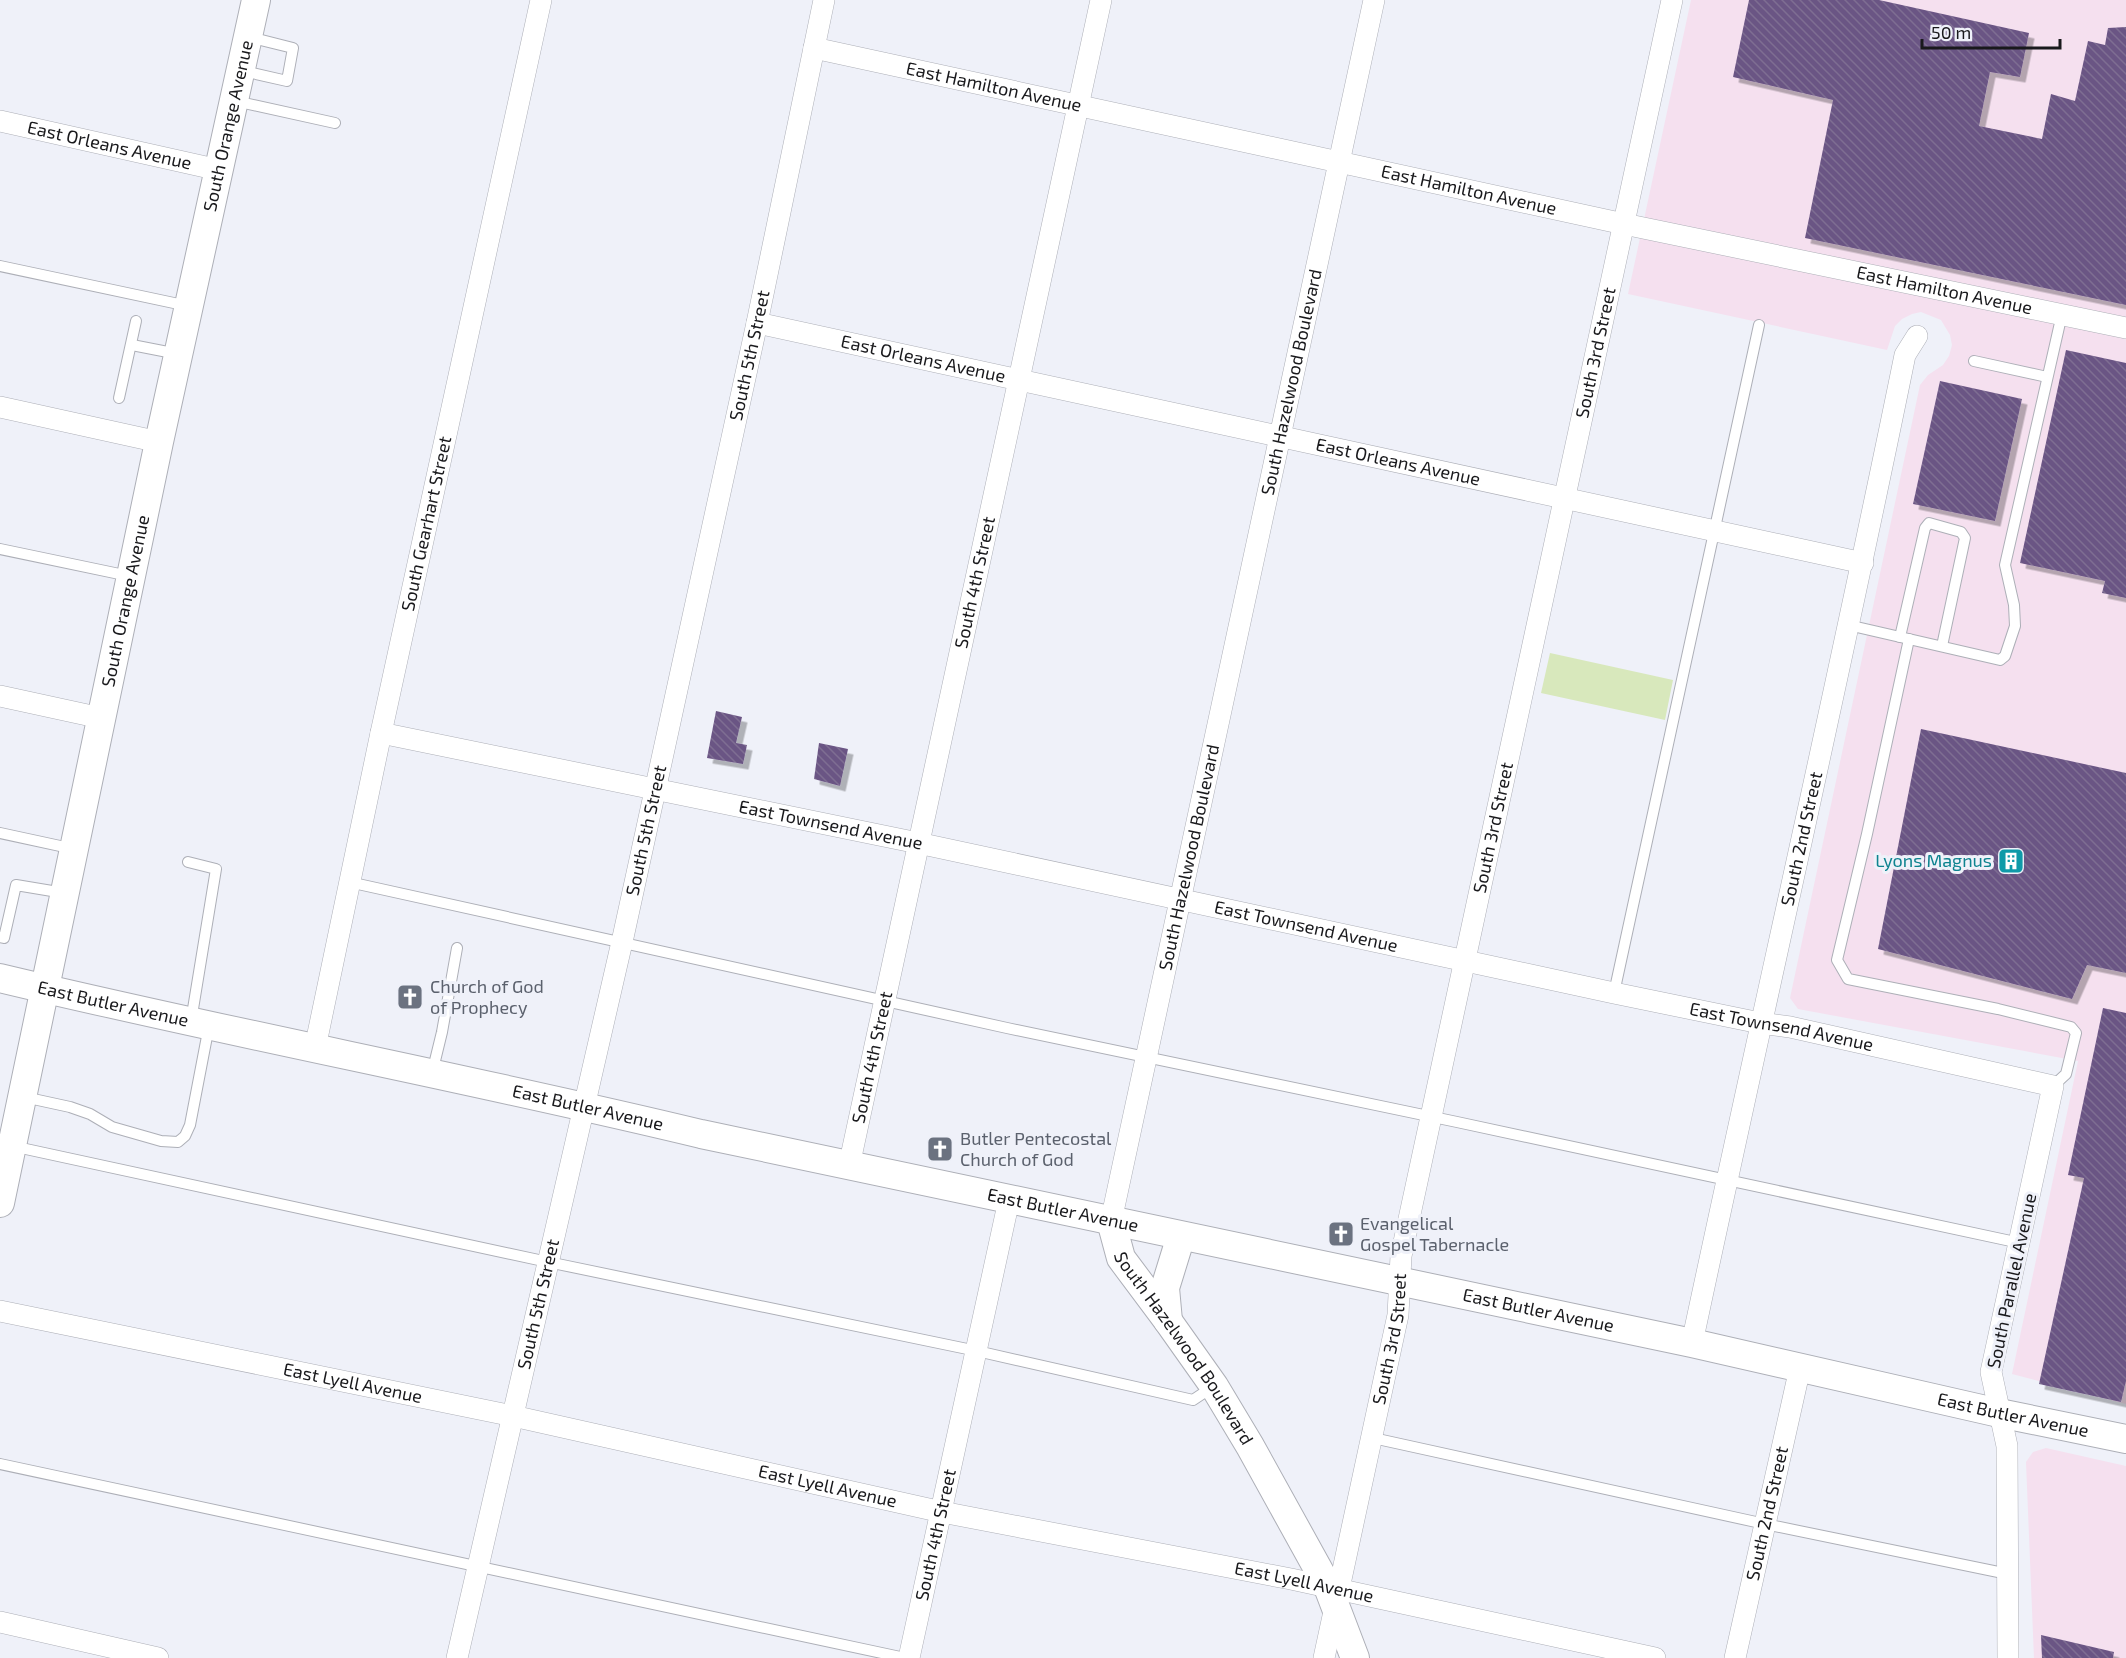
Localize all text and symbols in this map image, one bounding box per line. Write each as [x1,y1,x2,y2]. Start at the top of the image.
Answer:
scale bar [1922,12,2060,50]
text: 50 m [1931,21,1971,43]
street label: South Orange Avenue [198,38,257,214]
street label: East Hamilton Avenue [904,56,1084,116]
street label: East Orleans Avenue [25,115,194,174]
street label: East Hamilton Avenue [1379,160,1559,219]
street label: East Hamilton Avenue [1855,260,2034,318]
street label: South Hazelwood Boulevard [1256,267,1326,497]
street label: South 3rd Street [1570,285,1620,420]
street label: South 5th Street [724,288,774,423]
street label: East Orleans Avenue [839,330,1008,387]
street label: East Orleans Avenue [1314,433,1483,490]
street label: South Gearhart Street [396,434,456,613]
street label: South Orange Avenue [96,513,153,689]
street label: South 4th Street [949,514,999,650]
street label: South Hazelwood Boulevard [1153,742,1223,972]
street label: South 3rd Street [1468,760,1517,895]
street label: South 5th Street [620,763,670,897]
street label: South 2nd Street [1776,769,1826,908]
street label: East Townsend Avenue [737,795,925,854]
building icon: Lyons Magnus [1996,846,2026,876]
place label: Lyons Magnus [1875,849,1992,871]
street label: East Townsend Avenue [1212,895,1400,956]
street label: East Butler Avenue [36,975,191,1031]
place label: Church of God of Prophecy [430,975,544,1018]
church icon: Church of God of Prophecy [395,982,425,1012]
street label: South 4th Street [847,989,896,1125]
street label: East Townsend Avenue [1688,997,1876,1055]
street label: East Butler Avenue [511,1079,666,1135]
place label: Butler Pentecostal Church of God [960,1127,1112,1170]
church icon: Butler Pentecostal Church of God [925,1134,955,1164]
street label: East Butler Avenue [985,1183,1141,1236]
street label: South Parallel Avenue [1982,1191,2040,1370]
place label: Evangelical Gospel Tabernacle [1360,1212,1509,1255]
church icon: Evangelical Gospel Tabernacle [1326,1219,1356,1249]
street label: South 5th Street [512,1237,563,1371]
street label: South Hazelwood Boulevard [1110,1249,1259,1448]
street label: South 3rd Street [1367,1272,1410,1407]
street label: East Butler Avenue [1461,1283,1616,1336]
street label: East Lyell Avenue [281,1357,424,1407]
street label: East Butler Avenue [1935,1387,2091,1441]
street label: South 2nd Street [1741,1444,1792,1583]
street label: East Lyell Avenue [756,1459,899,1512]
street label: South 4th Street [910,1467,960,1603]
street label: East Lyell Avenue [1233,1556,1376,1607]

